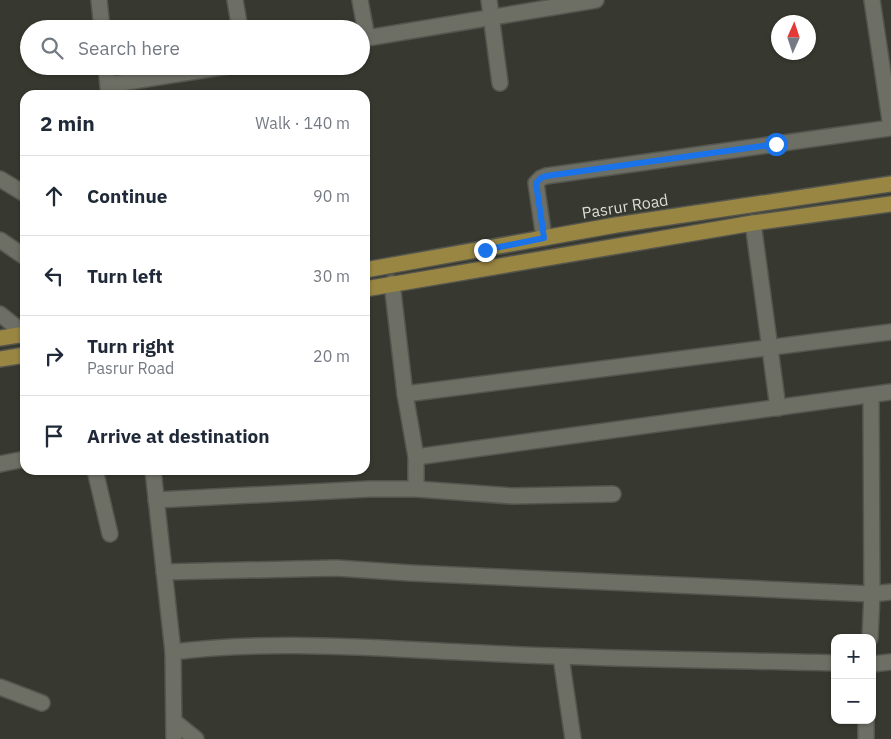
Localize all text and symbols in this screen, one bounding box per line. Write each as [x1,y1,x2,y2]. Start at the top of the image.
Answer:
north arrow [771,15,816,60]
search box [20,20,370,75]
icon: search [38,34,66,62]
text: Search here [78,36,180,60]
text: 2 min [40,109,95,137]
text: Walk · 140 m [255,113,350,133]
route start [765,133,788,156]
icon: ahead [40,182,68,210]
text: Continue [87,184,167,208]
text: 90 m [313,186,350,206]
street label: Pasrur Road [580,189,670,223]
route end [474,239,497,262]
icon: left [40,262,68,290]
text: Turn left [87,264,163,288]
text: 30 m [313,266,350,286]
text: Turn right [87,334,174,358]
icon: right [40,342,68,370]
text: 20 m [313,346,350,366]
text: Pasrur Road [87,358,174,378]
icon: arrive [40,422,68,450]
text: Arrive at destination [87,424,270,448]
map controls [831,634,876,724]
button: + [831,634,876,679]
button: − [831,679,876,724]

